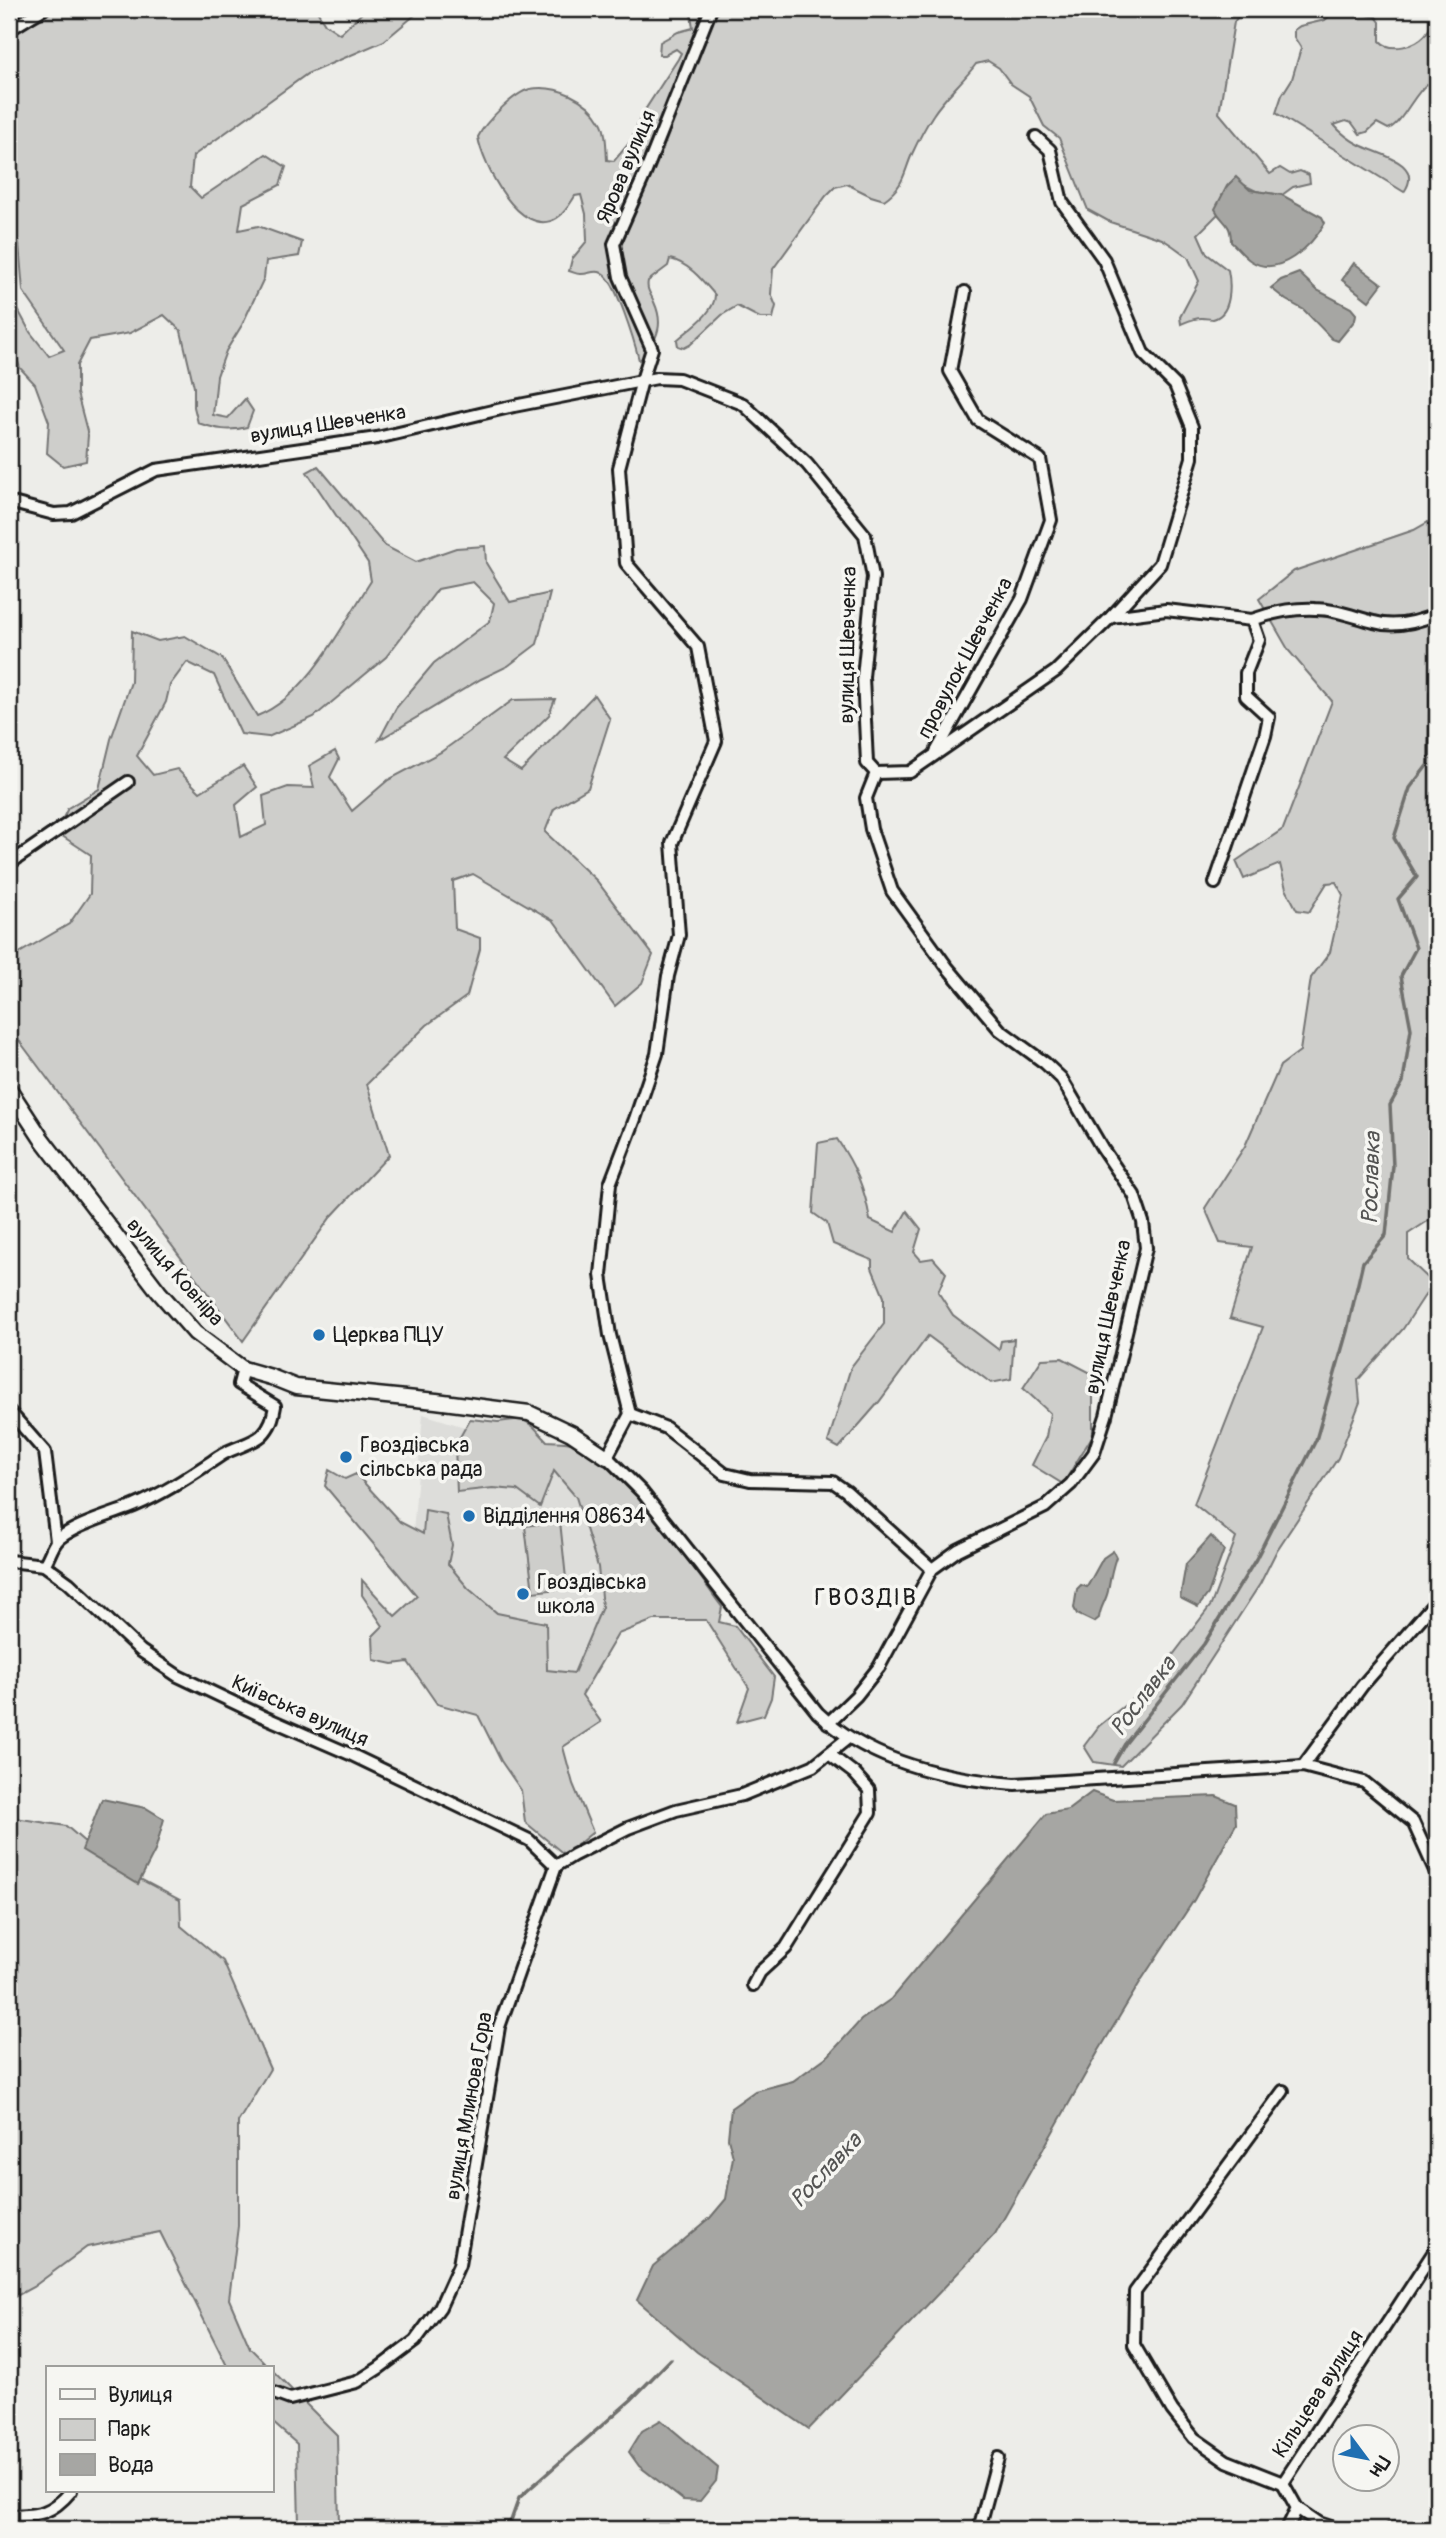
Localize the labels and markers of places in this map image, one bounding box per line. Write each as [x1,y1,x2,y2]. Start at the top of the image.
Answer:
place label: Церква ПЦУ [333,1322,444,1349]
marker: Церква ПЦУ [311,1327,327,1343]
place label: Гвоздівська сільська рада [360,1432,483,1483]
marker: Гвоздівська сільська рада [338,1449,354,1465]
place label: Відділення 08634 [483,1503,645,1530]
marker: Відділення 08634 [461,1508,477,1524]
place label: Гвоздівська школа [537,1569,646,1620]
marker: Гвоздівська школа [515,1586,531,1602]

